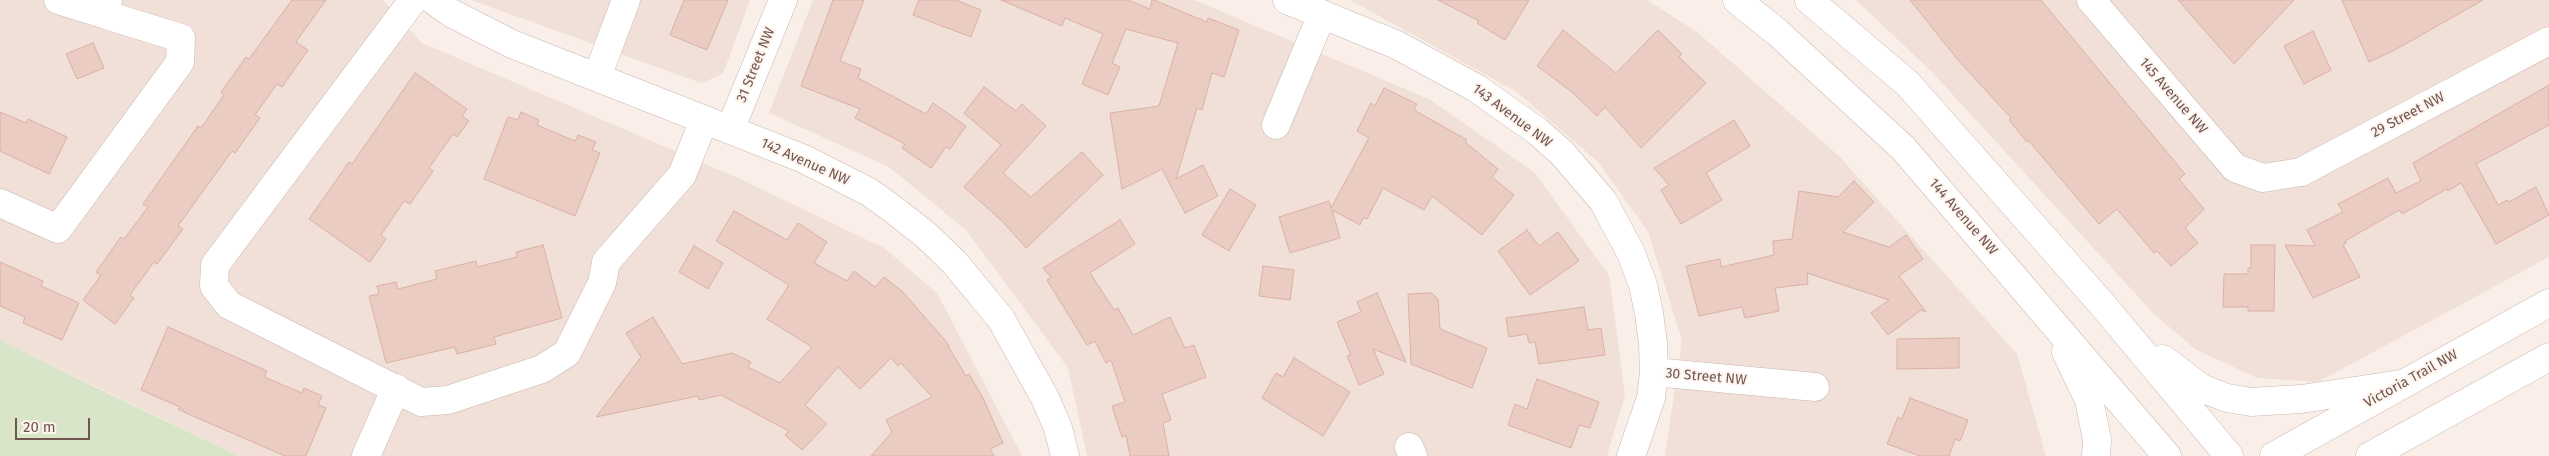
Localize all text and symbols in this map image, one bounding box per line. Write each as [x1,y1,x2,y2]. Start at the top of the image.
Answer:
street label: 31 Street NW [733,25,779,105]
street label: 145 Avenue NW [2135,54,2211,138]
street label: 143 Avenue NW [1469,81,1555,151]
street label: 29 Street NW [2368,89,2448,141]
street label: 142 Avenue NW [758,135,852,189]
street label: 144 Avenue NW [1925,175,2001,259]
street label: Victoria Trail NW [2361,346,2461,412]
street label: 30 Street NW [1665,365,1747,389]
scale bar [18,408,92,440]
text: 20 m [23,418,56,436]

